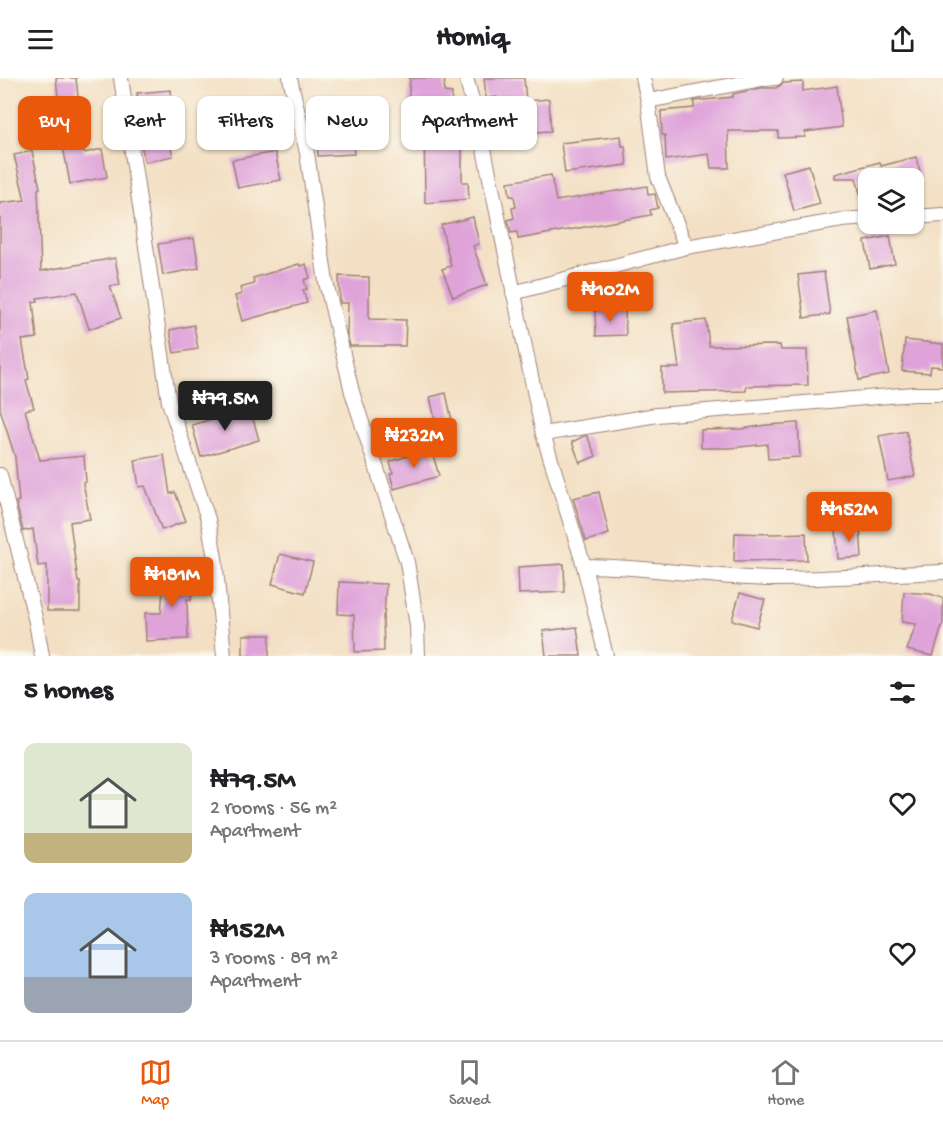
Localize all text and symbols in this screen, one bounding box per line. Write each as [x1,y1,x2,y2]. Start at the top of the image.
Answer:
icon: menu [24,23,57,56]
text: Homiq [436,23,507,55]
icon: share [886,23,919,56]
chip: Buy [18,96,91,150]
chip: Rent [103,96,185,150]
chip: Filters [197,96,294,150]
chip: New [306,96,389,150]
chip: Apartment [401,96,537,150]
map controls [858,168,924,234]
button: layers [858,168,924,234]
pin: ₦102M [568,272,652,323]
text: ₦102M [581,280,639,303]
pin: ₦79.5M [176,381,274,432]
text: ₦79.5M [192,389,258,412]
pin: ₦232M [372,418,456,469]
text: ₦232M [385,426,443,449]
pin: ₦152M [807,492,891,543]
text: ₦152M [821,500,877,523]
pin: ₦181M [130,557,214,608]
text: ₦181M [144,565,200,588]
icon: filters [886,676,919,709]
text: 5 homes [24,677,113,708]
icon: home [72,767,144,839]
text: ₦79.5M [210,767,295,798]
icon: heart [886,787,919,820]
text: 2 rooms · 56 m² [210,798,337,821]
text: Apartment [210,821,300,844]
icon: home [72,917,144,989]
text: ₦152M [210,917,284,948]
icon: heart [886,937,919,970]
text: 3 rooms · 89 m² [210,948,338,971]
text: Apartment [210,971,300,994]
tab: Map [139,1056,172,1111]
tab: Saved [449,1056,490,1111]
tab: Home [767,1056,804,1111]

